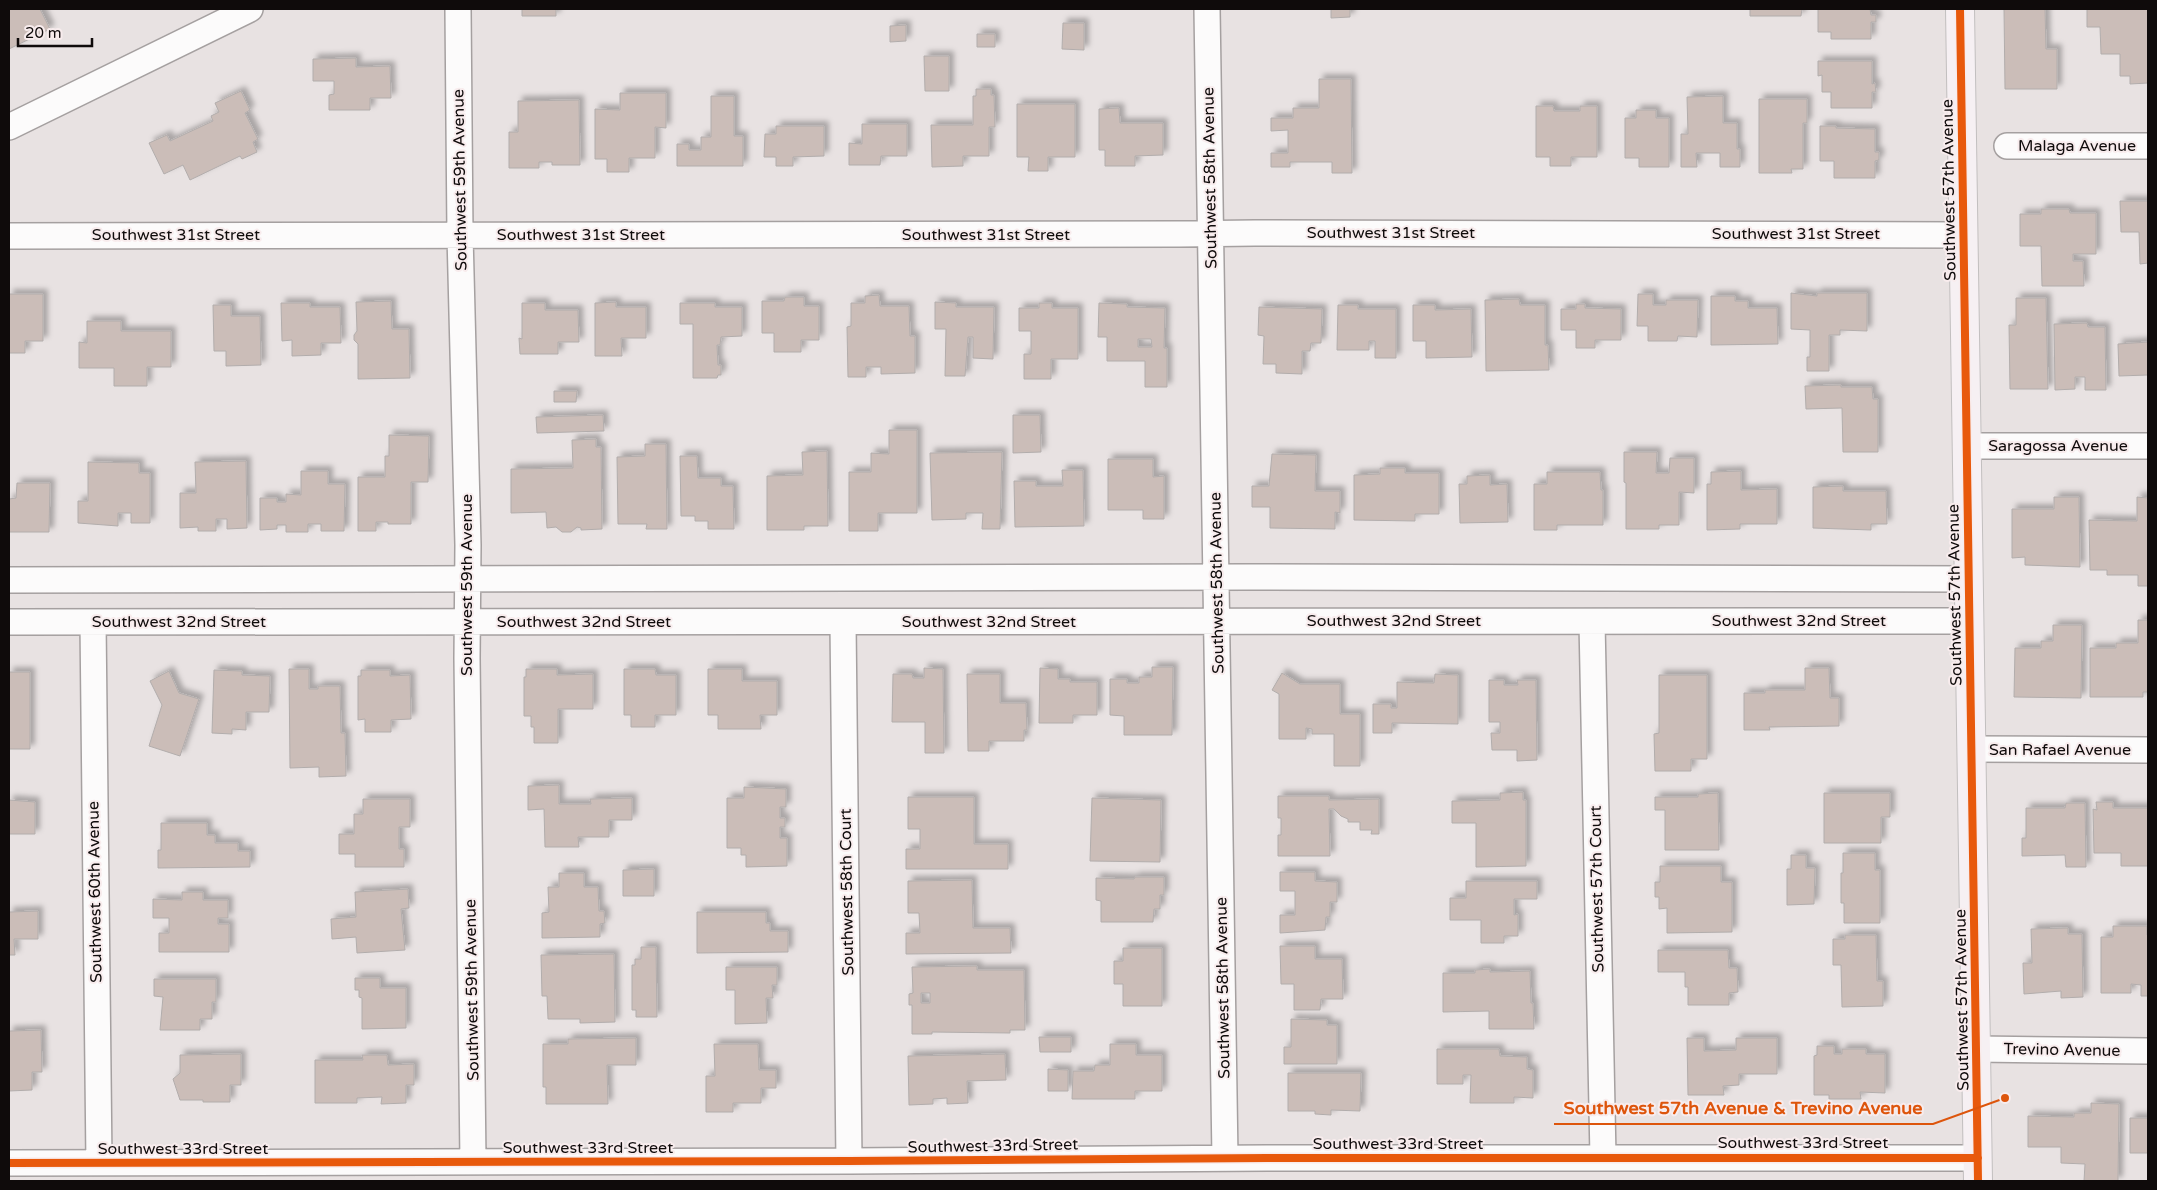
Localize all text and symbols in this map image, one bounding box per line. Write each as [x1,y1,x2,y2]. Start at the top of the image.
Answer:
scale bar [18,15,91,47]
text: 20 m [25,24,62,42]
street label: Southwest 58th Avenue [1198,87,1222,269]
street label: Southwest 59th Avenue [448,89,472,271]
street label: Southwest 57th Avenue [1937,99,1961,281]
street label: Malaga Avenue [2018,136,2136,156]
street label: Southwest 31st Street [1307,223,1475,243]
street label: Southwest 31st Street [1712,224,1880,244]
street label: Southwest 31st Street [92,225,260,245]
street label: Southwest 31st Street [497,225,665,245]
street label: Southwest 31st Street [902,225,1070,245]
street label: Saragossa Avenue [1988,436,2128,456]
street label: Southwest 58th Avenue [1205,492,1229,674]
street label: Southwest 59th Avenue [457,494,477,676]
street label: Southwest 57th Avenue [1943,504,1967,686]
street label: Southwest 32nd Street [1307,611,1481,631]
street label: Southwest 32nd Street [1712,611,1886,631]
street label: Southwest 32nd Street [92,612,266,632]
street label: Southwest 32nd Street [497,612,671,632]
street label: Southwest 32nd Street [902,612,1076,632]
street label: San Rafael Avenue [1989,740,2131,760]
street label: Southwest 60th Avenue [83,801,107,983]
street label: Southwest 57th Court [1586,805,1608,973]
street label: Southwest 58th Court [836,808,858,976]
street label: Southwest 58th Avenue [1211,897,1235,1079]
street label: Southwest 59th Avenue [460,899,484,1081]
street label: Southwest 57th Avenue [1950,909,1974,1091]
street label: Trevino Avenue [2003,1039,2121,1061]
callout: Southwest 57th Avenue & Trevino Avenue [1554,1091,1933,1124]
text: Southwest 57th Avenue & Trevino Avenue [1564,1097,1922,1119]
street label: Southwest 33rd Street [1718,1133,1888,1153]
street label: Southwest 33rd Street [1313,1134,1483,1154]
street label: Southwest 33rd Street [908,1135,1078,1157]
street label: Southwest 33rd Street [503,1138,673,1158]
street label: Southwest 33rd Street [98,1139,268,1159]

